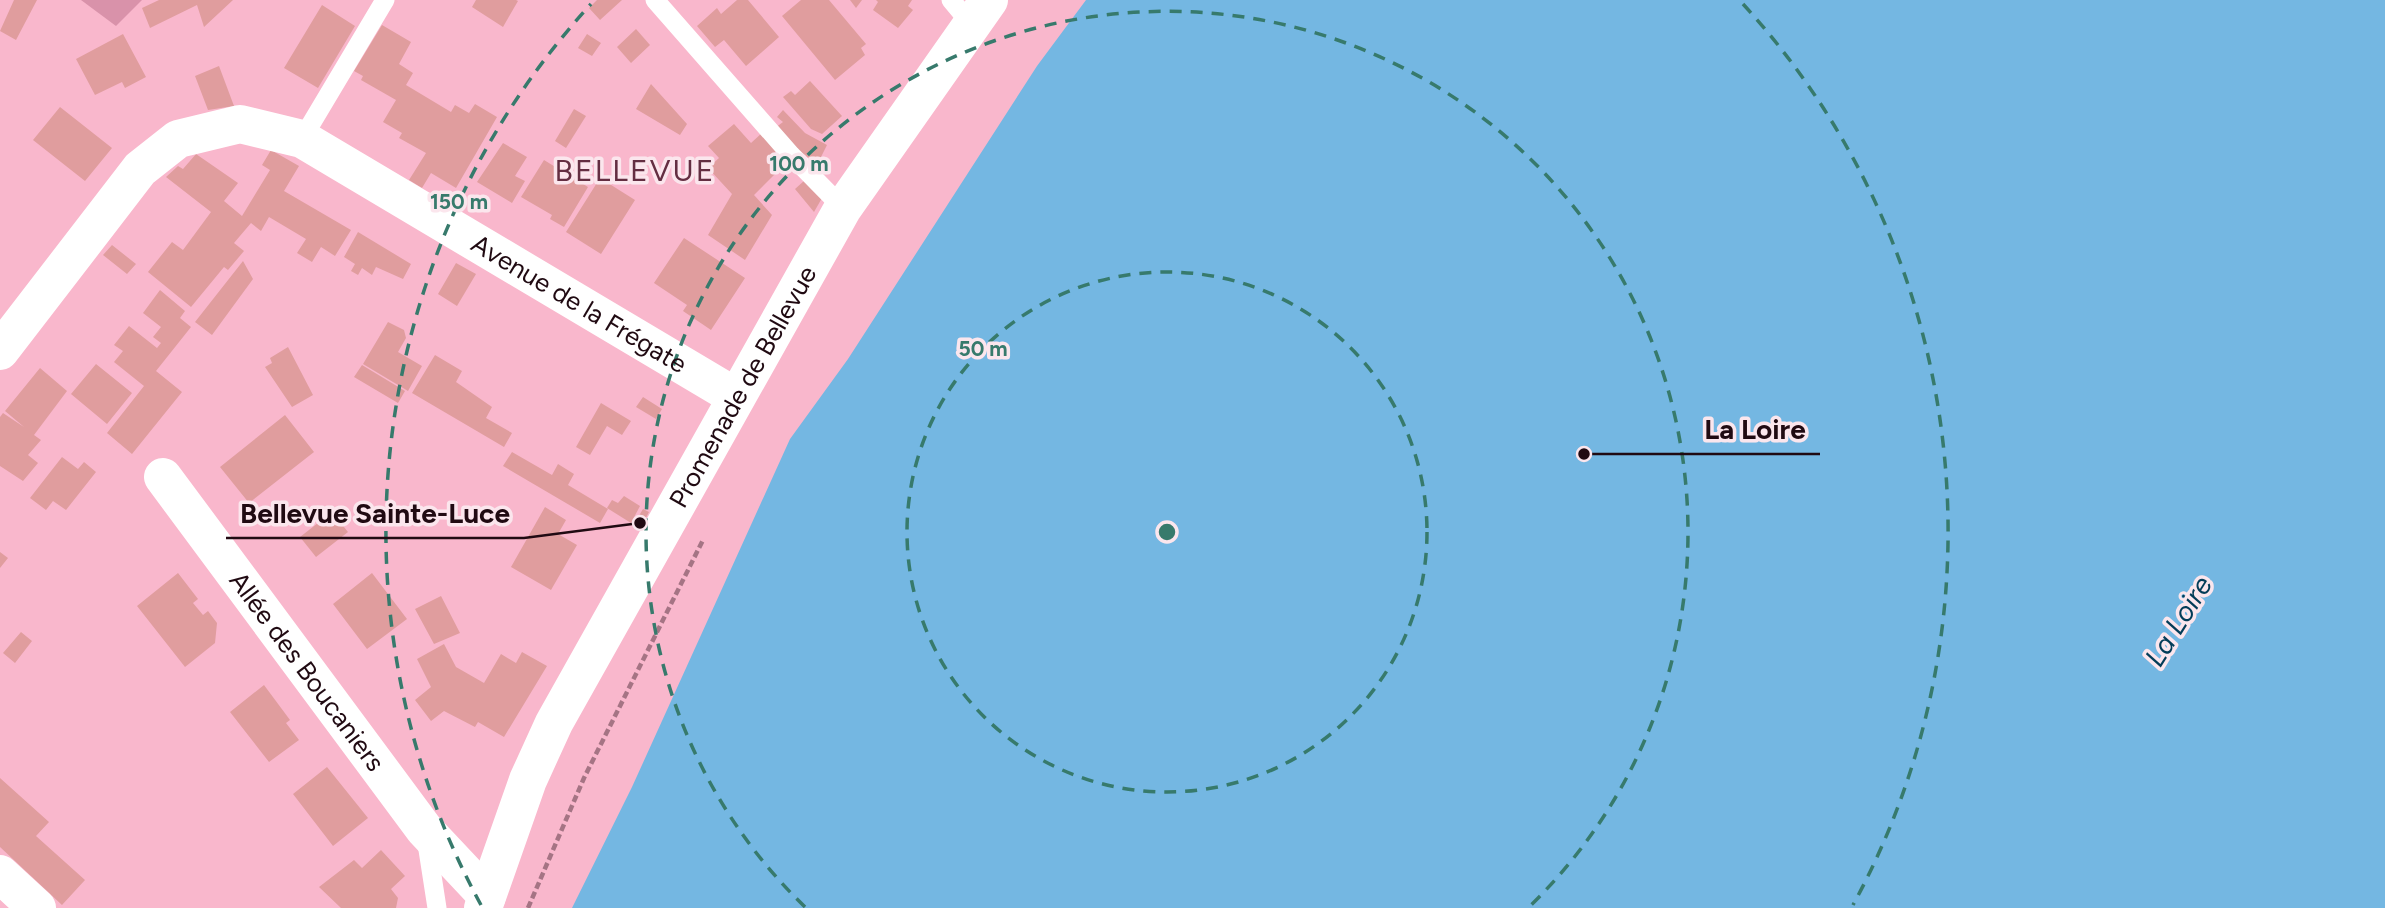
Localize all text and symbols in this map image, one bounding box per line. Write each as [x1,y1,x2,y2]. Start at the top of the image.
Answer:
text: 100 m [769,151,829,176]
district label: BELLEVUE [555,152,715,189]
text: 150 m [430,189,488,214]
street label: Avenue de la Frégate [466,227,693,380]
street label: Promenade de Bellevue [662,260,823,513]
text: 50 m [958,336,1008,361]
callout: La Loire [1691,405,1820,454]
text: La Loire [1704,412,1806,446]
callout: Bellevue Sainte-Luce [226,489,524,538]
text: Bellevue Sainte-Luce [240,496,510,530]
centre of rings [1155,520,1179,544]
street label: Allée des Boucaniers [223,565,392,778]
water label: La Loire [2137,570,2219,672]

